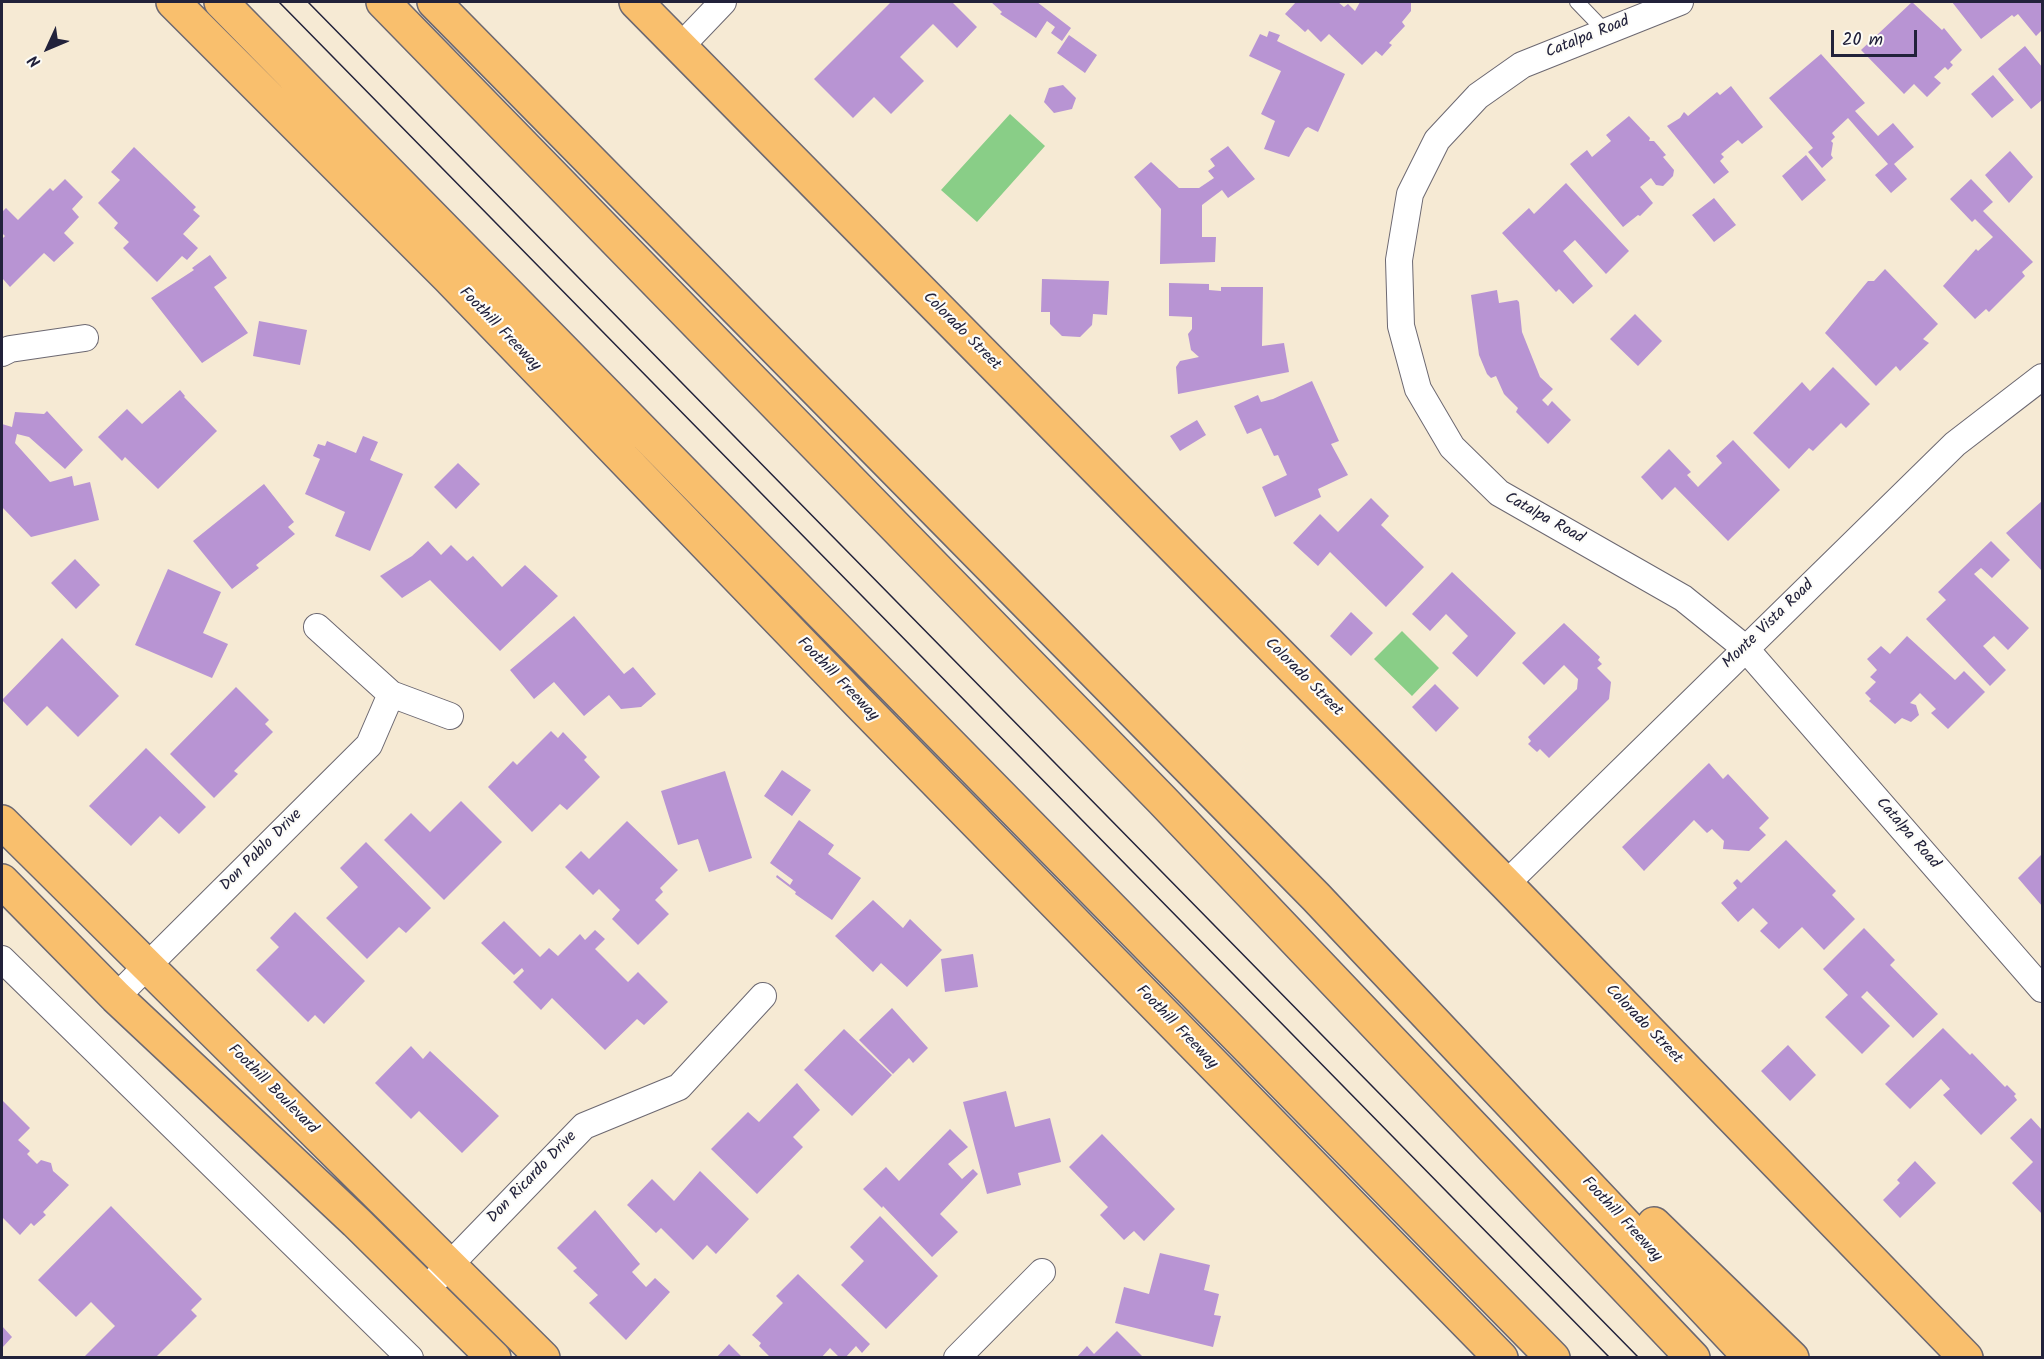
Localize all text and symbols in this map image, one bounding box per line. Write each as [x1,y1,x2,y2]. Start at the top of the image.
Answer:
street label: Catalpa Road [1543,13,1633,63]
north arrow [18,18,78,78]
scale bar [1834,18,1920,56]
text: 20 m [1842,26,1883,55]
text: N [22,49,47,73]
street label: Foothill Freeway [454,284,544,376]
street label: Colorado Street [918,289,1004,375]
street label: Catalpa Road [1501,489,1587,549]
street label: Monte Vista Road [1719,577,1819,673]
street label: Foothill Freeway [792,634,882,726]
street label: Colorado Street [1260,635,1346,721]
street label: Catalpa Road [1871,794,1943,874]
street label: Don Pablo Drive [217,806,307,896]
street label: Colorado Street [1600,981,1686,1069]
street label: Foothill Freeway [1131,982,1221,1074]
street label: Foothill Boulevard [223,1041,321,1139]
street label: Don Ricardo Drive [484,1128,582,1228]
street label: Foothill Freeway [1577,1173,1665,1267]

